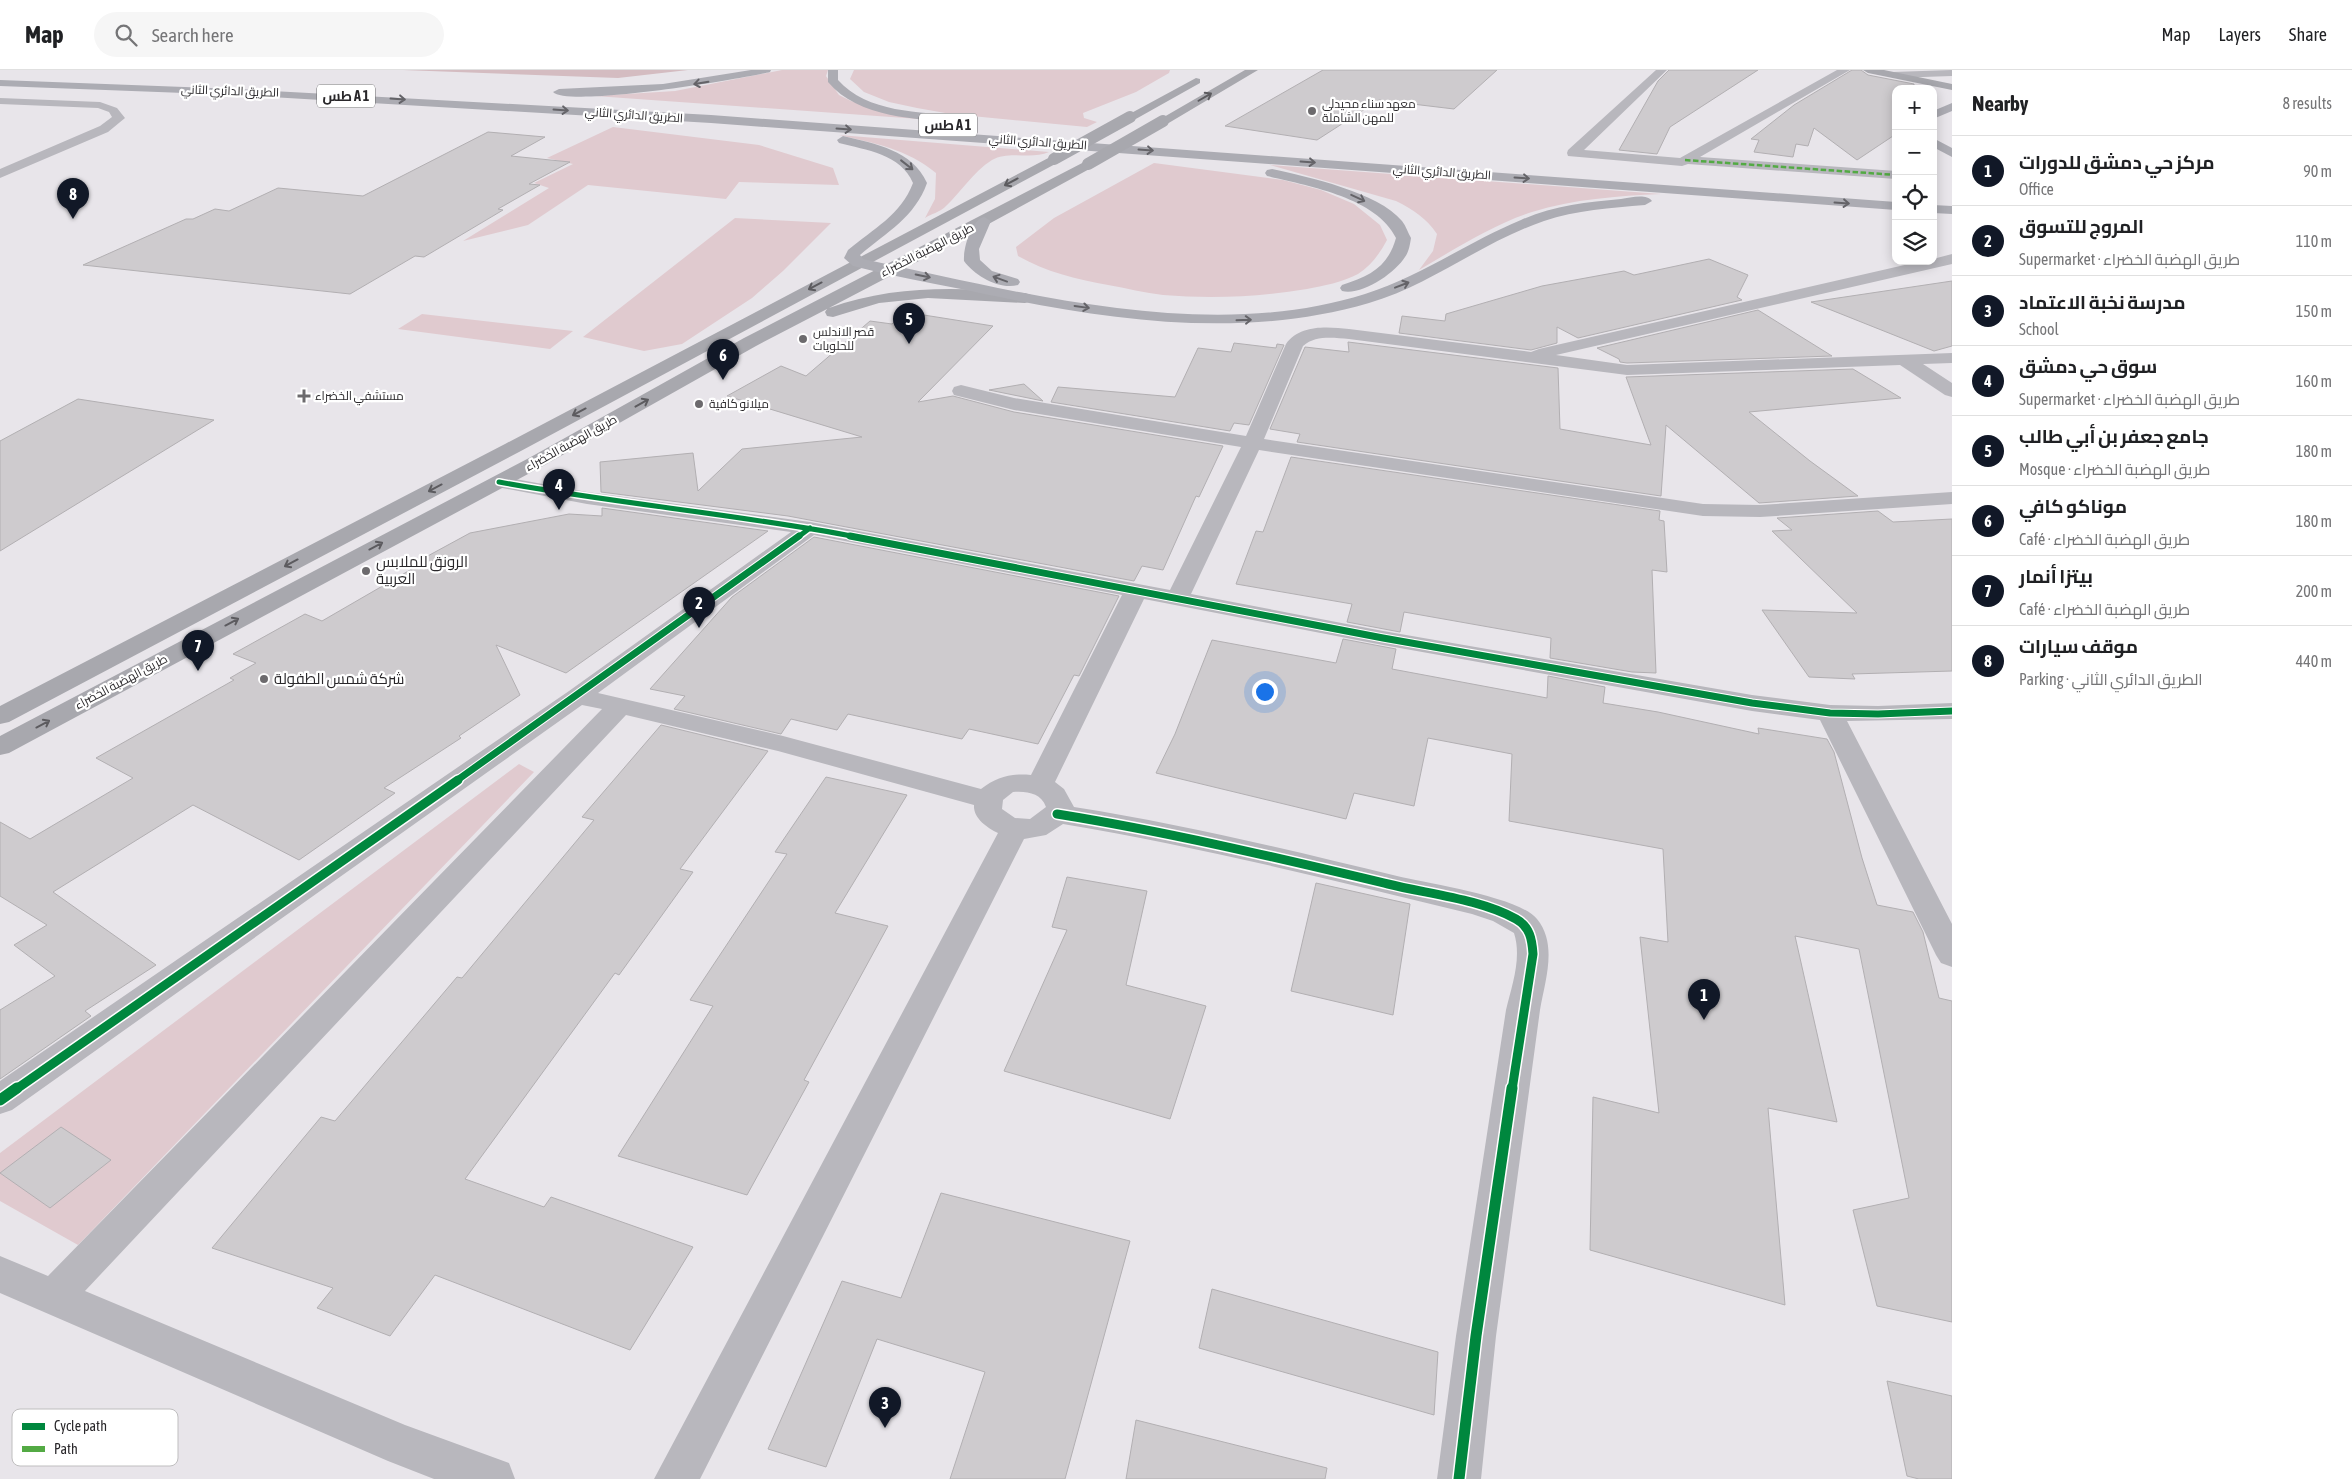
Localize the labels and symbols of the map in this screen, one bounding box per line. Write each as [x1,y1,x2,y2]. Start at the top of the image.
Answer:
one-way arrow [693,78,709,88]
street label: الطريق الدائري الثاني [180,82,279,103]
road number: طس A 1 [317,85,375,108]
one-way arrow [1198,91,1212,101]
one-way arrow [390,95,406,104]
place label: معهد سناء محيدلي للمهن الشاملة [1322,97,1416,125]
one-way arrow [552,105,568,114]
street label: الطريق الدائري الثاني [584,105,684,128]
marker: معهد سناء محيدلي للمهن الشاملة [1306,105,1318,117]
road number: طس A 1 [919,114,977,136]
one-way arrow [836,124,852,134]
street label: الطريق الدائري الثاني [988,132,1088,155]
one-way arrow [1137,145,1153,155]
one-way arrow [1300,158,1316,167]
one-way arrow [900,160,913,171]
street label: الطريق الدائري الثاني [1392,162,1492,185]
one-way arrow [1514,173,1530,183]
pin: 8 [57,178,89,219]
one-way arrow [1004,178,1019,187]
one-way arrow [1350,193,1365,203]
one-way arrow [1834,198,1850,207]
street label: طريق الهضبة الخضراء [878,220,976,280]
one-way arrow [914,272,930,281]
one-way arrow [993,274,1008,283]
one-way arrow [1394,280,1409,290]
one-way arrow [808,282,823,291]
one-way arrow [1074,302,1090,312]
pin: 5 [893,303,925,344]
one-way arrow [1236,315,1252,324]
place label: قصر الاندلس للحلويات [813,325,874,353]
marker: قصر الاندلس للحلويات [797,333,809,345]
pin: 6 [707,339,739,380]
marker: مستشفي الخضراء [297,389,311,403]
place label: مستشفي الخضراء [315,389,404,406]
place label: ميلانو كافية [709,397,769,411]
one-way arrow [635,398,650,408]
marker: ميلانو كافية [693,398,705,410]
one-way arrow [571,407,586,417]
street label: طريق الهضبة الخضراء [523,412,619,474]
pin: 4 [543,469,575,510]
one-way arrow [428,483,443,493]
one-way arrow [368,541,383,550]
place label: الرونق للملابس العربية [376,553,468,588]
one-way arrow [284,559,299,568]
marker: الرونق للملابس العربية [360,565,372,577]
pin: 2 [683,587,715,628]
one-way arrow [225,617,239,627]
pin: 7 [182,630,214,671]
street label: طريق الهضبة الخضراء [72,652,170,712]
place label: شركة شمس الطفولة [274,670,405,689]
marker: شركة شمس الطفولة [258,673,270,685]
your location [1252,679,1278,705]
one-way arrow [35,719,50,728]
pin: 1 [1688,979,1720,1020]
pin: 3 [869,1387,901,1428]
legend [12,1409,178,1466]
text: Cycle path [54,1418,107,1434]
text: Path [54,1441,78,1457]

